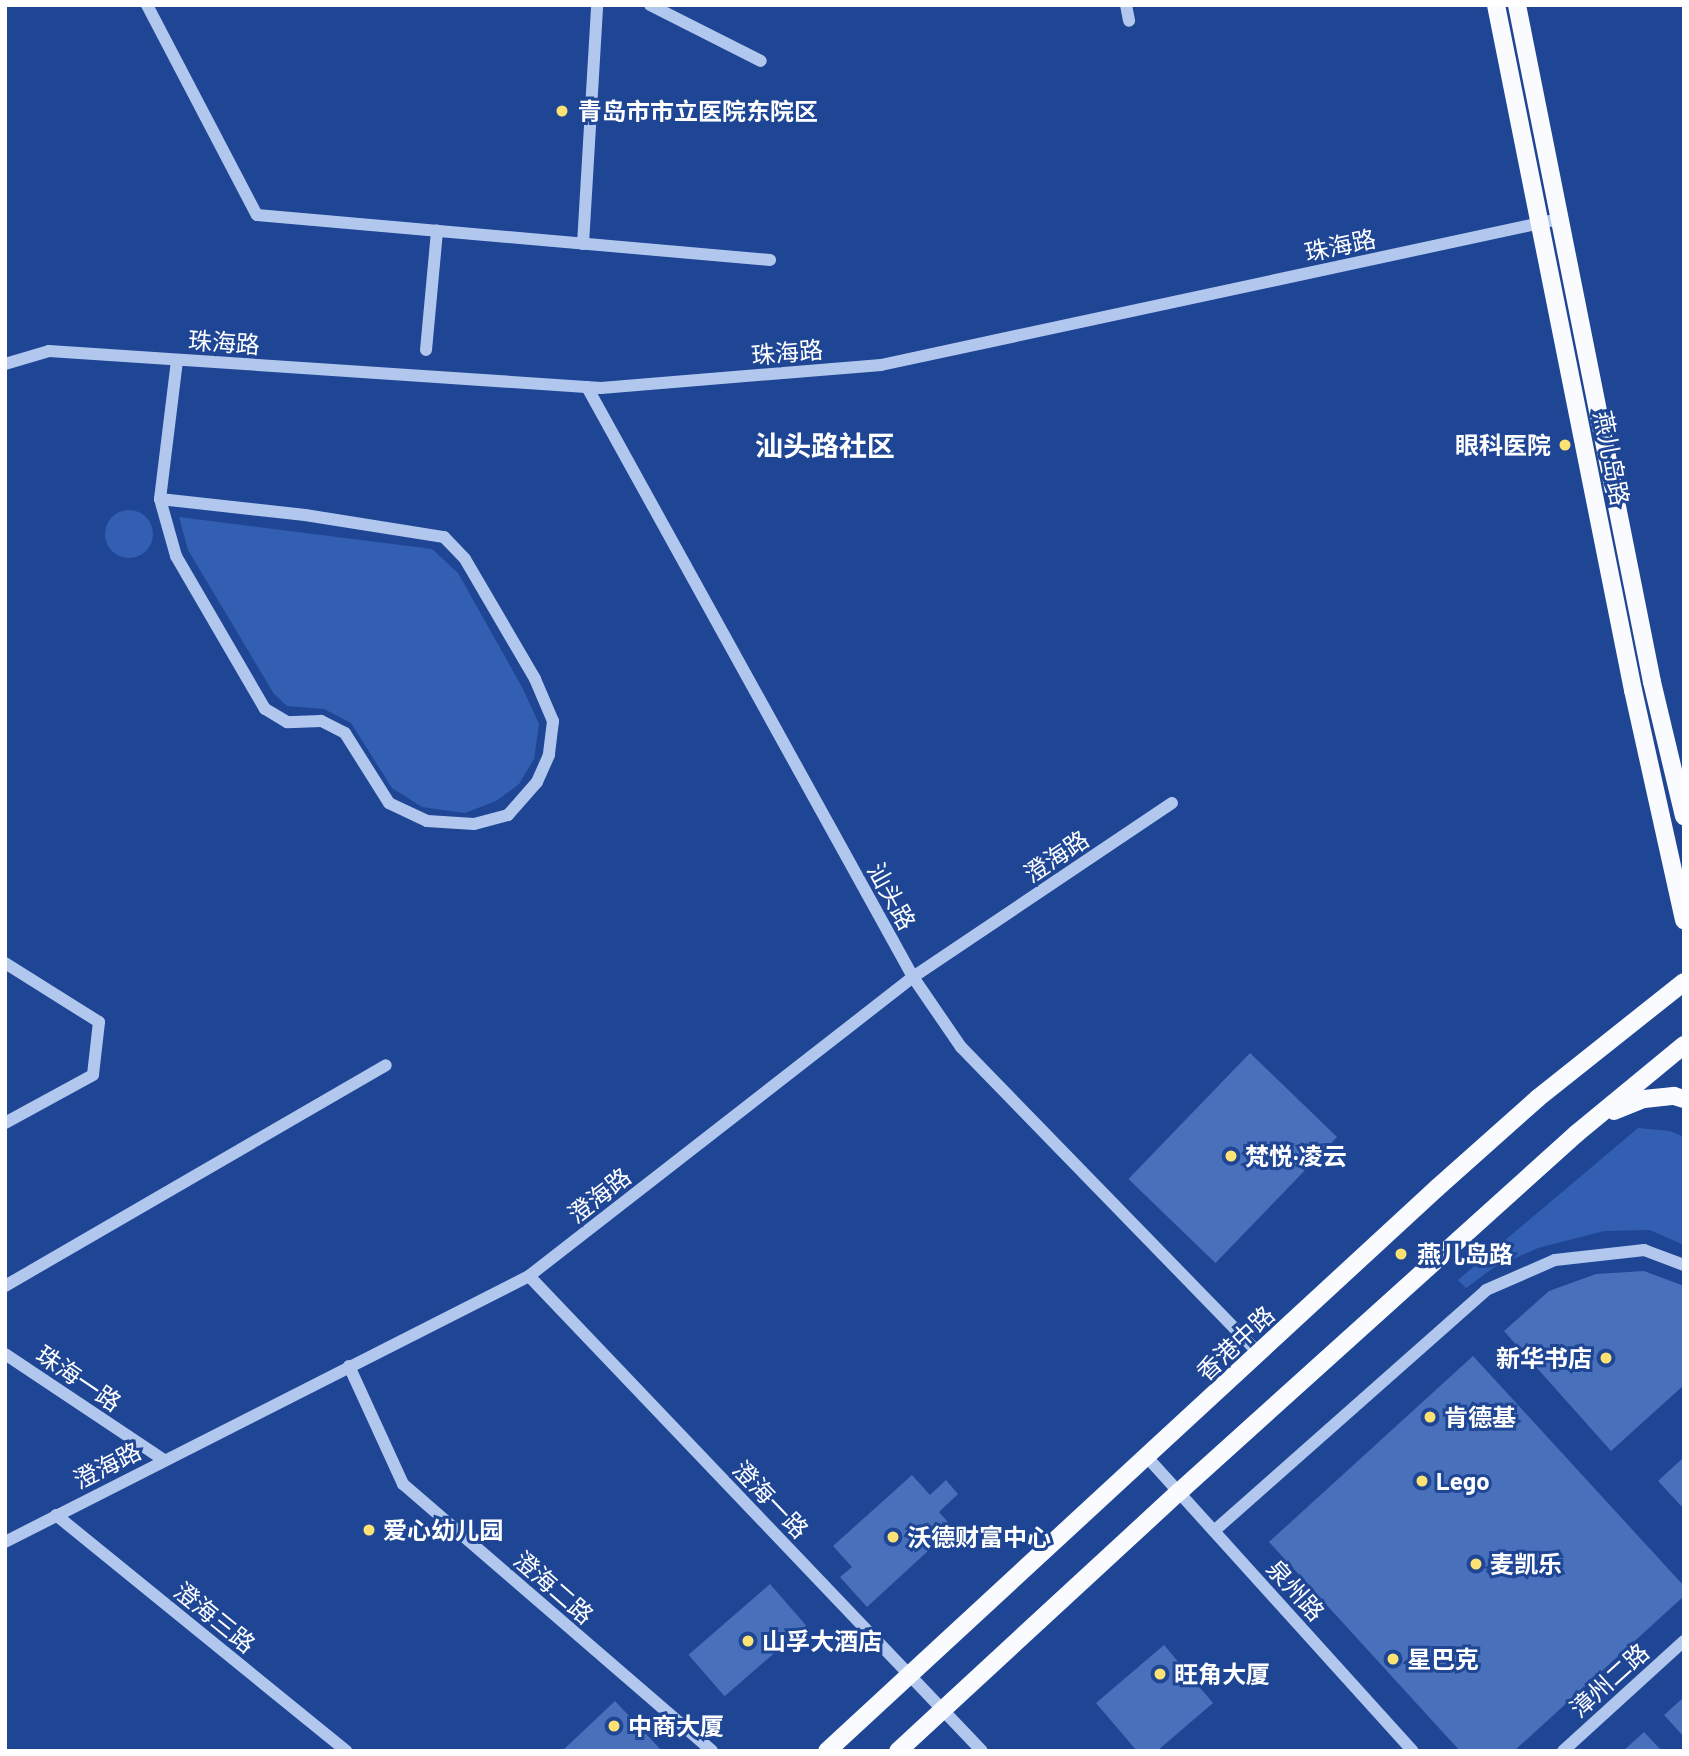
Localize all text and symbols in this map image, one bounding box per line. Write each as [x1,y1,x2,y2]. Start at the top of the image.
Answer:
place label: 青岛市市立医院东院区 [578,97,818,125]
marker: 青岛市市立医院东院区 [552,101,572,121]
street label: 珠海路 [1302,223,1378,267]
street label: 珠海路 [187,325,261,359]
street label: 珠海路 [750,335,824,369]
street label: 燕儿岛路 [1589,408,1635,508]
district label: 汕头路社区 [755,428,895,462]
place label: 眼科医院 [1455,431,1551,459]
marker: 眼科医院 [1557,437,1573,453]
street label: 澄海路 [1018,824,1094,888]
street label: 汕头路 [862,858,922,934]
place label: 梵悦·凌云 [1245,1142,1347,1170]
marker: 梵悦·凌云 [1223,1148,1239,1164]
street label: 澄海路 [562,1161,636,1229]
place label: 燕儿岛路 [1417,1240,1513,1268]
marker: 燕儿岛路 [1391,1244,1411,1264]
street label: 香港中路 [1190,1300,1280,1386]
street label: 珠海一路 [31,1339,127,1417]
place label: 新华书店 [1496,1344,1592,1372]
marker: 新华书店 [1598,1350,1614,1366]
place label: 肯德基 [1444,1403,1516,1431]
marker: 肯德基 [1422,1409,1438,1425]
street label: 澄海路 [68,1436,146,1494]
street label: 澄海一路 [727,1454,815,1544]
place label: Lego [1436,1467,1490,1495]
marker: Lego [1414,1473,1430,1489]
place label: 爱心幼儿园 [383,1516,503,1544]
marker: 爱心幼儿园 [361,1522,377,1538]
place label: 沃德财富中心 [907,1523,1051,1551]
marker: 沃德财富中心 [885,1529,901,1545]
street label: 澄海二路 [508,1545,600,1629]
place label: 麦凯乐 [1490,1550,1562,1578]
street label: 泉州路 [1261,1554,1331,1626]
marker: 麦凯乐 [1468,1556,1484,1572]
street label: 澄海三路 [169,1576,261,1658]
place label: 山孚大酒店 [762,1627,882,1655]
marker: 山孚大酒店 [740,1633,756,1649]
street label: 漳州二路 [1564,1637,1654,1723]
place label: 星巴克 [1407,1645,1479,1673]
marker: 星巴克 [1385,1651,1401,1667]
place label: 旺角大厦 [1174,1660,1270,1688]
marker: 旺角大厦 [1152,1666,1168,1682]
place label: 中商大厦 [628,1712,724,1740]
marker: 中商大厦 [606,1718,622,1734]

